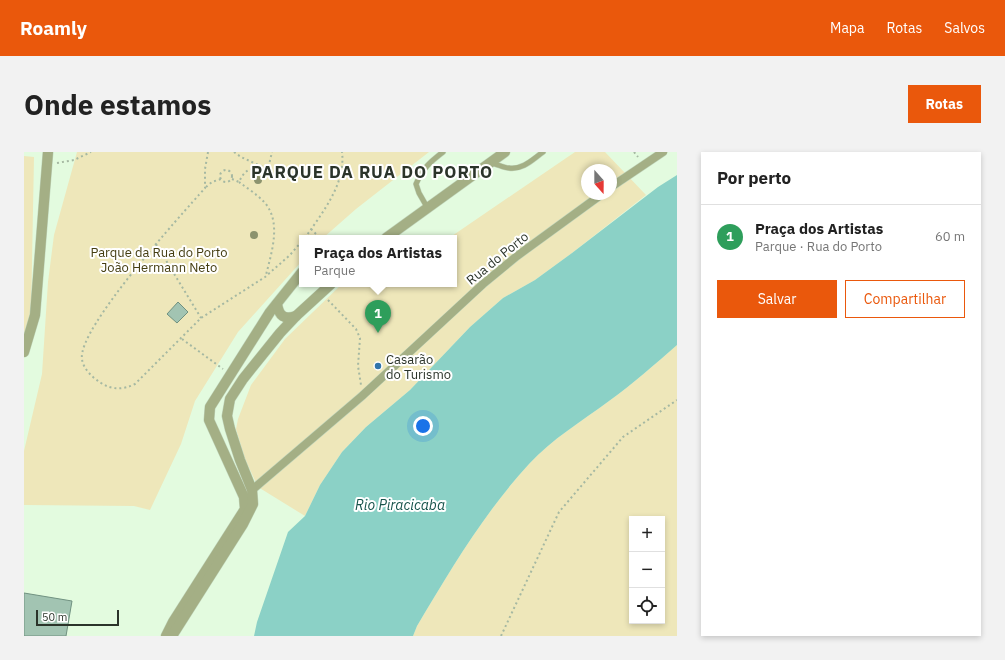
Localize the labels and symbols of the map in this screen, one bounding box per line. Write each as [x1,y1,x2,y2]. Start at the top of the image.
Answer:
district label: PARQUE DA RUA DO PORTO [251,161,493,183]
north arrow [581,164,617,200]
street label: Rua do Porto [463,228,532,289]
park label: Parque da Rua do Porto João Hermann Neto [90,244,228,276]
pin: 1 [365,300,391,333]
place label: Casarão do Turismo [386,351,451,383]
marker: Casarão do Turismo [373,361,383,371]
your location [413,416,433,436]
water label: Rio Piracicaba [355,496,445,514]
scale bar [36,608,119,627]

